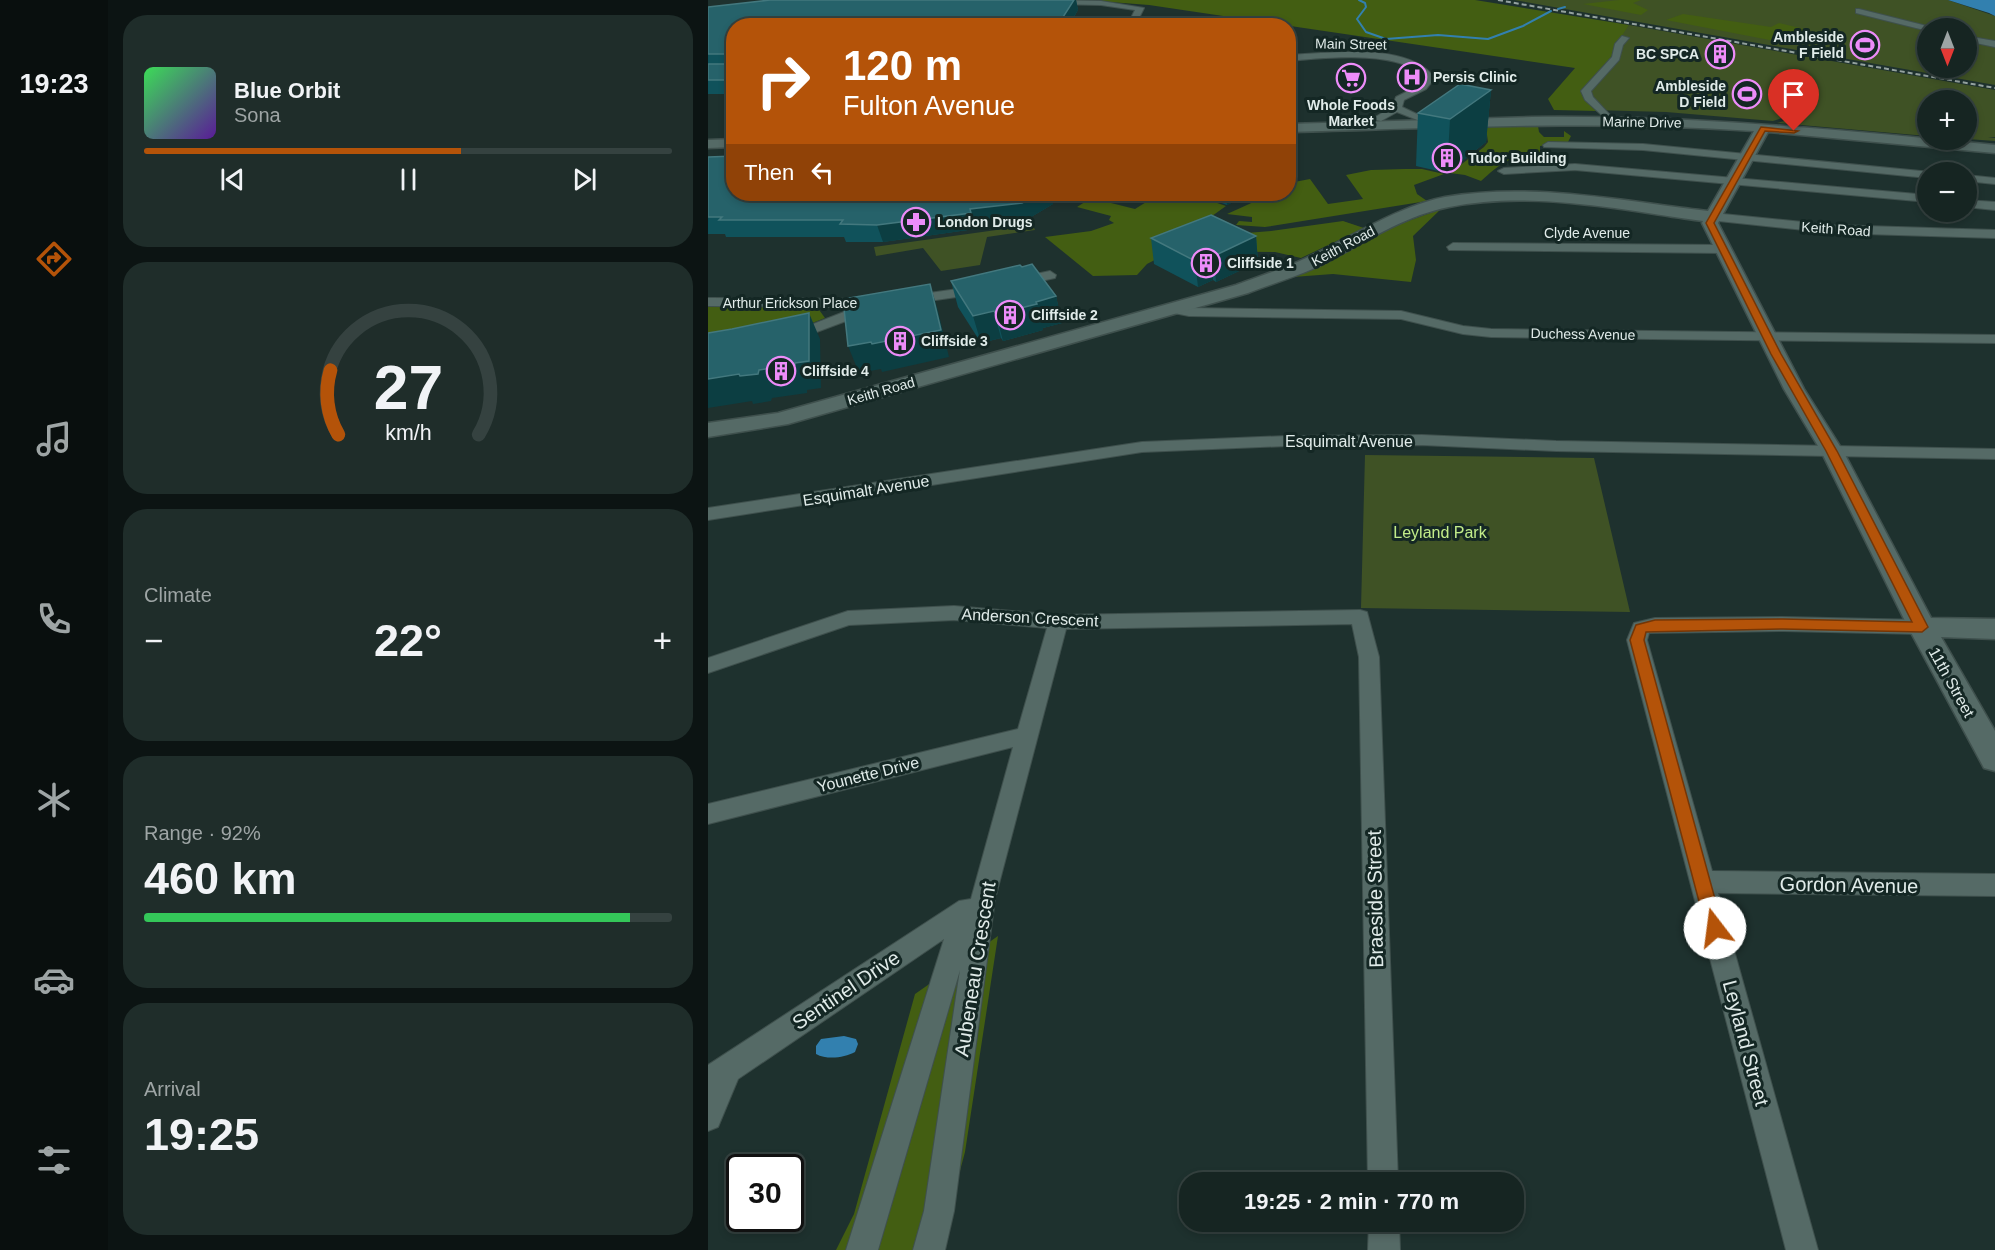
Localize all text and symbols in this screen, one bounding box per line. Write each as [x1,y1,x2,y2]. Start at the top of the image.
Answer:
north arrow [1917,18,1977,78]
map controls [1917,18,1977,222]
place label: Ambleside F Field [1773,29,1844,61]
sports icon: Ambleside F Field [1849,29,1881,61]
street label: Main Street [1315,35,1387,53]
building icon: BC SPCA [1704,38,1736,70]
icon: right [744,42,822,120]
text: 120 m [843,42,962,89]
place label: BC SPCA [1636,46,1699,62]
hospital icon: Persis Clinic [1396,61,1428,93]
supermarket icon: Whole Foods Market [1335,62,1367,94]
text: 19:23 [19,69,89,99]
place label: Persis Clinic [1433,69,1517,85]
pin [1768,69,1819,131]
text: Blue Orbit [234,78,340,103]
place label: Ambleside D Field [1655,78,1726,110]
sports icon: Ambleside D Field [1731,78,1763,110]
icon: arrive [1777,78,1810,111]
button: + [1917,90,1977,150]
text: Fulton Avenue [843,91,1015,121]
place label: Whole Foods Market [1307,97,1395,129]
text: Sona [234,104,281,126]
street label: Marine Drive [1602,113,1682,131]
building icon: Tudor Building [1431,142,1463,174]
place label: Tudor Building [1468,150,1567,166]
icon: left [806,156,839,189]
text: Then [744,160,794,185]
button: − [1917,162,1977,222]
icon: previous [216,163,249,196]
icon: pause [392,163,425,196]
icon: next [568,163,601,196]
pharmacy icon: London Drugs [900,206,932,238]
place label: London Drugs [937,214,1033,230]
street label: Keith Road [1801,219,1871,239]
street label: Keith Road [1309,223,1377,269]
street label: Clyde Avenue [1544,225,1630,241]
icon: directions [33,238,75,280]
building icon: Cliffside 1 [1190,247,1222,279]
place label: Cliffside 1 [1227,255,1294,271]
street label: Arthur Erickson Place [723,295,858,311]
building icon: Cliffside 2 [994,299,1026,331]
place label: Cliffside 2 [1031,307,1098,323]
building icon: Cliffside 3 [884,325,916,357]
street label: Duchess Avenue [1530,325,1636,343]
place label: Cliffside 3 [921,333,988,349]
text: 27 [373,353,443,422]
building icon: Cliffside 4 [765,355,797,387]
place label: Cliffside 4 [802,363,869,379]
street label: Keith Road [845,374,917,408]
icon: music [33,418,75,460]
text: km/h [385,421,431,445]
street label: Esquimalt Avenue [1285,433,1413,450]
street label: Esquimalt Avenue [802,472,931,509]
park label: Leyland Park [1393,524,1488,541]
text: Climate [144,584,212,606]
icon: phone [33,598,75,640]
street label: Anderson Crescent [961,605,1099,630]
text: 22° [374,615,442,666]
text: − [144,622,163,659]
text: + [653,622,672,659]
street label: 11th Street [1925,644,1978,721]
street label: Younette Drive [815,754,921,795]
icon: climate [33,779,75,821]
text: Range · 92% [144,822,261,844]
street label: Braeside Street [1363,829,1387,968]
text: 460 km [144,853,297,904]
street label: Gordon Avenue [1779,873,1919,897]
street label: Aubeneau Crescent [950,880,1000,1058]
position arrow [1683,896,1747,960]
street label: Sentinel Drive [788,946,904,1034]
icon: car [33,959,75,1001]
street label: Leyland Street [1719,978,1773,1109]
text: Arrival [144,1078,201,1100]
text: 19:25 [144,1109,259,1160]
icon: filters [33,1139,75,1181]
speed limit sign: 30 [726,1154,804,1232]
text: 19:25 · 2 min · 770 m [1244,1189,1459,1214]

